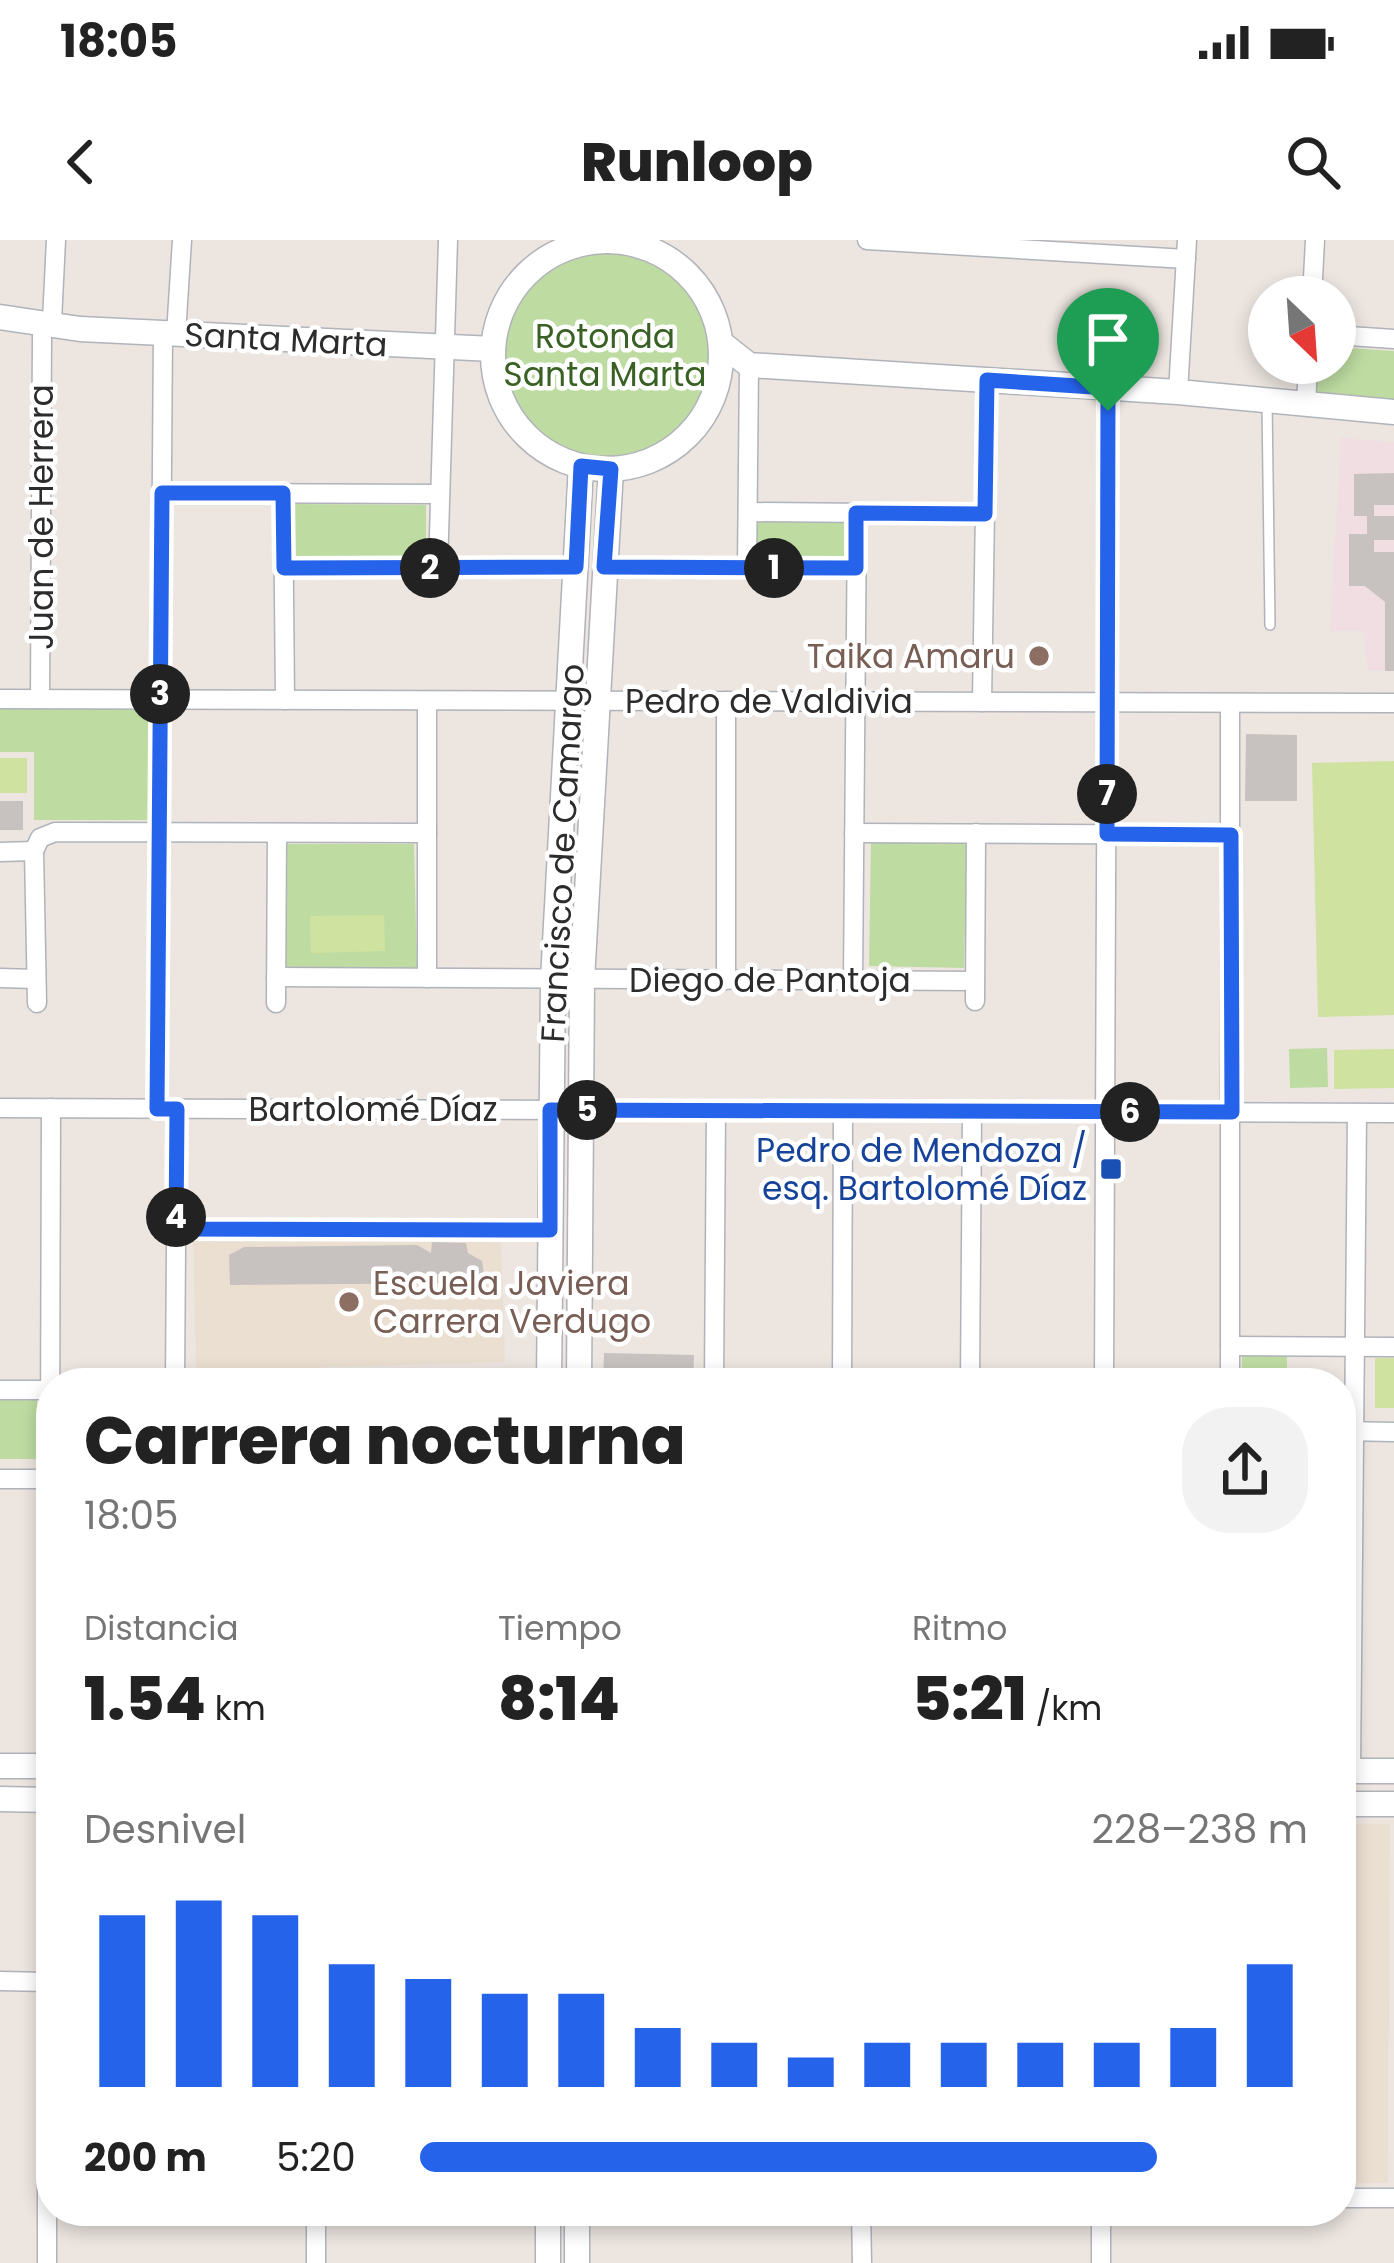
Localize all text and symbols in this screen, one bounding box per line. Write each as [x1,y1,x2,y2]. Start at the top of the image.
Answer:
text: 18:05 [60,10,177,73]
text: Runloop [581,124,813,200]
icon: back [48,129,114,195]
icon: search [1280,129,1346,195]
north arrow [1248,276,1356,384]
map controls [1248,276,1356,384]
pin [1057,288,1159,411]
icon: arrive [1075,306,1141,372]
street label: Santa Marta [183,311,389,368]
park label: Rotonda Santa Marta [503,313,707,398]
street label: Juan de Herrera [18,384,65,650]
pin: 2 [400,538,460,598]
pin: 1 [744,538,804,598]
text: 2 [421,544,439,591]
text: 1 [768,544,780,591]
place label: Taika Amaru [807,633,1015,680]
marker: Taika Amaru [1026,643,1052,669]
street label: Francisco de Camargo [529,663,596,1044]
pin: 3 [130,664,190,724]
text: 3 [150,670,170,717]
street label: Pedro de Valdivia [625,678,913,725]
pin: 7 [1077,764,1137,824]
text: 7 [1098,770,1116,817]
street label: Diego de Pantoja [629,957,911,1004]
pin: 5 [557,1080,617,1140]
pin: 6 [1100,1082,1160,1142]
street label: Bartolomé Díaz [248,1086,498,1133]
text: 5 [576,1086,598,1133]
text: 6 [1119,1088,1141,1135]
place label: Pedro de Mendoza / esq. Bartolomé Díaz [756,1127,1087,1212]
marker: Pedro de Mendoza / esq. Bartolomé Díaz [1098,1156,1124,1182]
pin: 4 [146,1187,206,1247]
text: 4 [165,1193,187,1240]
place label: Escuela Javiera Carrera Verdugo [373,1260,651,1345]
marker: Escuela Javiera Carrera Verdugo [336,1289,362,1315]
text: Carrera nocturna [84,1395,686,1487]
button: share [1182,1407,1308,1533]
text: 18:05 [84,1488,178,1543]
text: Distancia [84,1605,239,1652]
text: Tiempo [498,1605,622,1652]
text: Ritmo [912,1605,1007,1652]
text: 1.54 [84,1657,206,1741]
text: 8:14 [498,1657,620,1741]
text: 5:21 [912,1657,1027,1741]
text: km [206,1685,266,1732]
text: /km [1027,1685,1102,1732]
text: Desnivel [84,1802,246,1857]
text: 228–238 m [1092,1802,1308,1857]
text: 200 m [84,2130,207,2185]
text: 5:20 [276,2130,356,2185]

